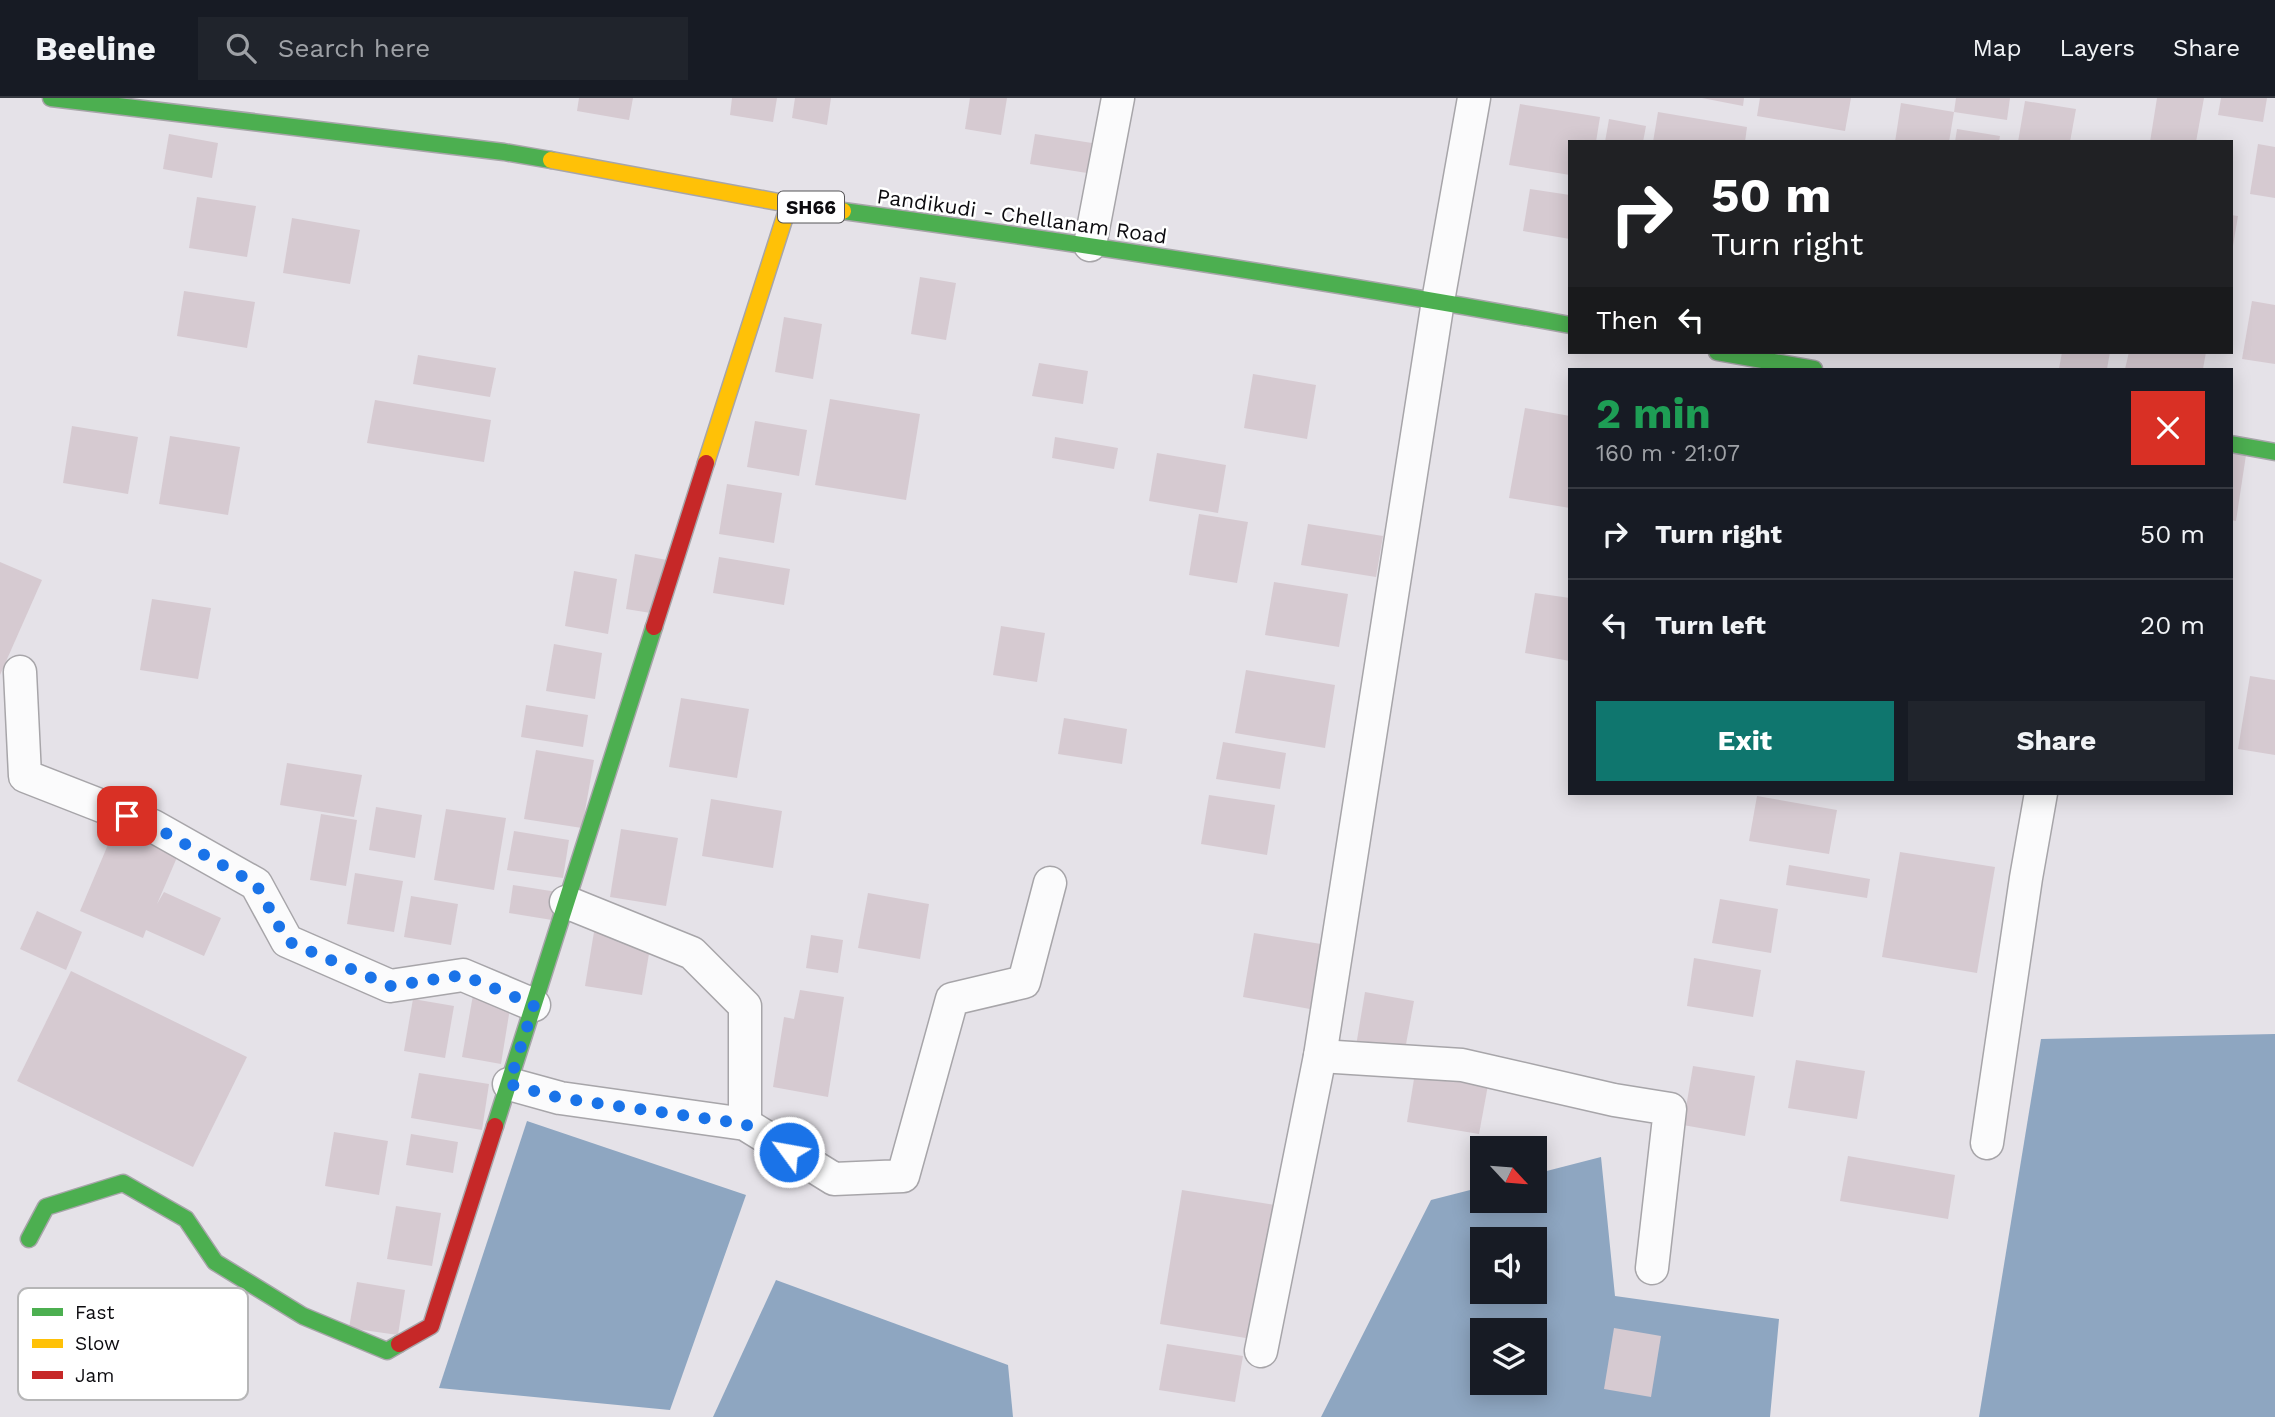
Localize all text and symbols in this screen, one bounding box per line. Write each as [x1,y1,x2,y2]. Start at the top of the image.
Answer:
search box [198,17,688,80]
text: Beeline [35,29,156,68]
icon: search [222,29,260,67]
text: Search here [278,33,430,63]
text: Map [1973,34,2021,62]
text: Layers [2059,34,2135,62]
text: Share [2173,34,2240,62]
text: 50 m [1711,166,1831,224]
icon: right [1596,168,1687,259]
street label: Pandikudi - Chellanam Road [875,183,1169,249]
road number: SH66 [778,192,844,222]
text: Turn right [1711,225,1863,263]
icon: left [1672,301,1710,339]
text: Then [1596,305,1658,335]
text: 2 min [1596,389,1711,438]
button: close [2131,391,2205,465]
text: 160 m · 21:07 [1596,440,1740,467]
icon: right [1596,515,1634,553]
text: Turn right [1655,519,1782,549]
text: 50 m [2140,519,2205,549]
icon: left [1596,606,1634,644]
text: Turn left [1655,610,1766,640]
text: 20 m [2140,610,2205,640]
button: Exit [1596,701,1894,781]
button: Share [1908,701,2205,781]
pin [97,786,157,846]
icon: arrive [108,797,146,835]
position arrow [752,1115,826,1189]
north arrow [1470,1136,1547,1213]
map controls [1470,1136,1547,1395]
button: sound [1470,1227,1547,1304]
legend [18,1288,248,1400]
text: Fast [75,1301,114,1324]
button: layers [1470,1318,1547,1395]
text: Slow [75,1332,120,1355]
text: Jam [75,1364,114,1387]

